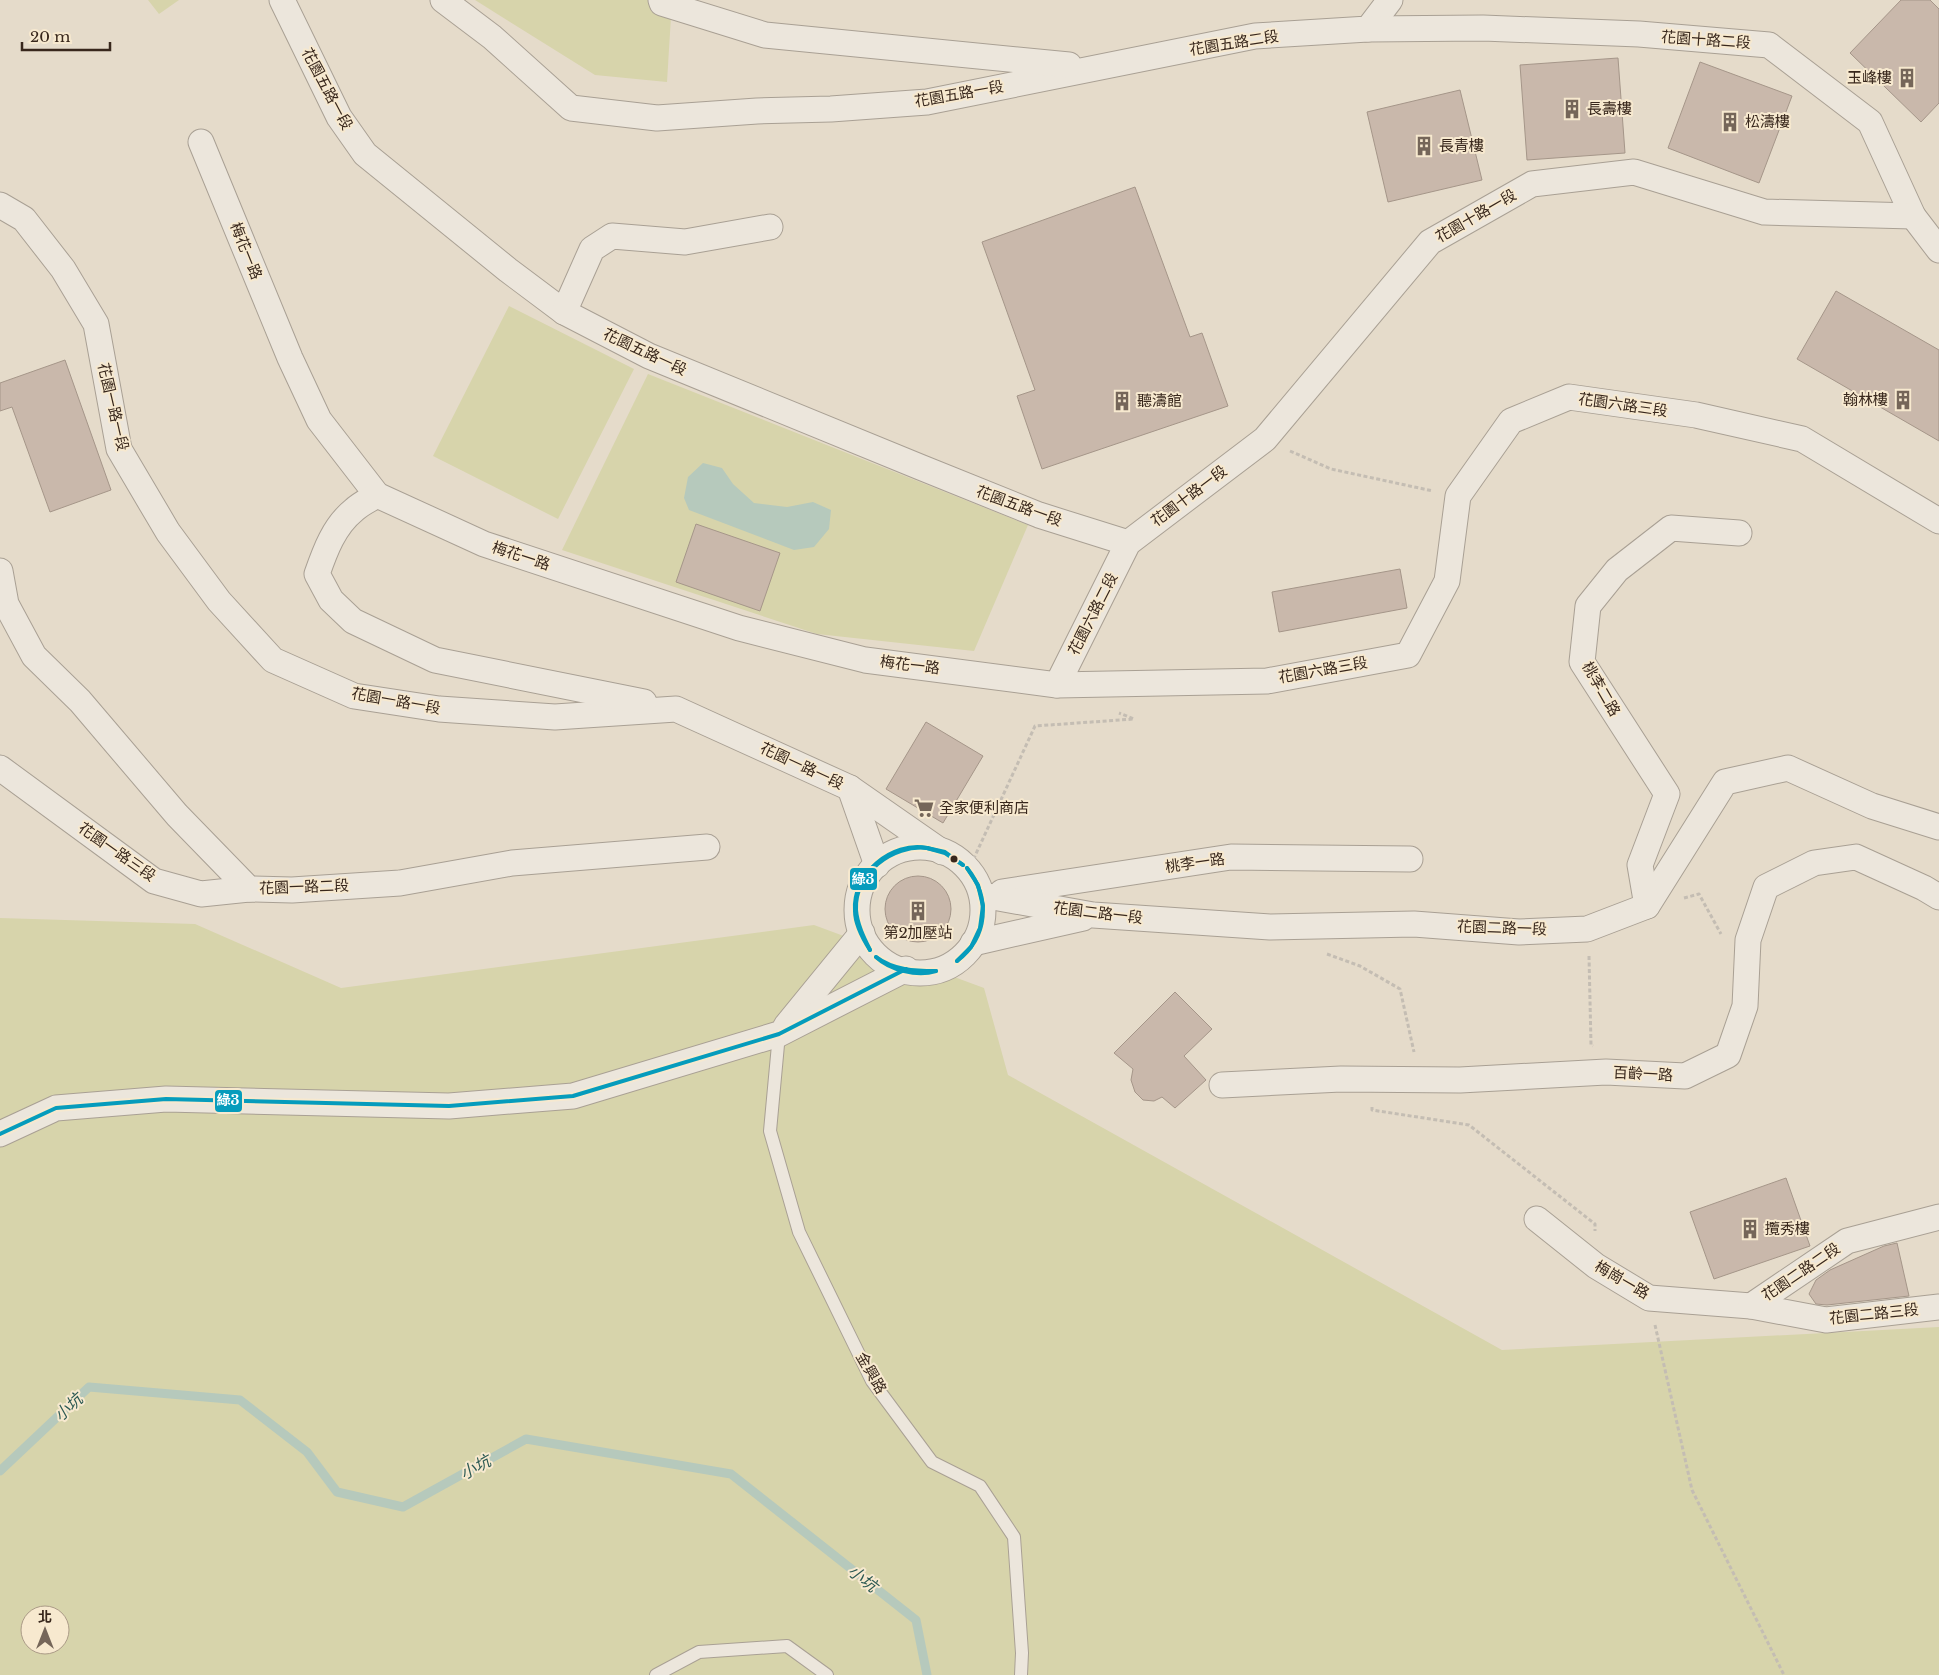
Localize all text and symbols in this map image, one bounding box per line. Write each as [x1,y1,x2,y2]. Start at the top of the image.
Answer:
scale bar [22,20,110,52]
street label: 花園五路二段 [1188,26,1280,59]
text: 20 m [30,27,70,46]
street label: 花園十路二段 [1660,27,1752,52]
street label: 花園五路一段 [298,45,357,133]
building icon: 玉峰樓 [1896,67,1918,89]
place label: 玉峰樓 [1847,68,1892,87]
street label: 花園五路一段 [913,76,1005,111]
building icon: 長壽樓 [1561,98,1583,120]
place label: 長壽樓 [1587,99,1632,118]
building icon: 松濤樓 [1719,111,1741,133]
place label: 松濤樓 [1745,112,1790,131]
building icon: 長青樓 [1413,135,1435,157]
place label: 長青樓 [1439,136,1484,155]
street label: 花園十路一段 [1432,185,1519,246]
street label: 梅花一路 [226,219,267,282]
street label: 花園五路一段 [600,324,690,379]
street label: 花園一路一段 [94,361,133,453]
street label: 花園六路三段 [1577,389,1669,420]
building icon: 翰林樓 [1892,389,1914,411]
building icon: 聽濤館 [1111,390,1133,412]
place label: 翰林樓 [1843,390,1888,409]
place label: 聽濤館 [1137,391,1182,410]
street label: 花園十路一段 [1147,461,1230,530]
street label: 花園五路一段 [974,481,1065,530]
street label: 梅花一路 [490,537,553,574]
street label: 花園六路二段 [1064,569,1121,658]
street label: 梅花一路 [879,651,941,678]
street label: 花園六路三段 [1277,652,1369,687]
street label: 桃李二路 [1578,658,1625,719]
street label: 花園一路一段 [350,683,442,718]
street label: 花園一路一段 [757,738,847,793]
supermarket icon: 全家便利商店 [913,797,935,819]
place label: 全家便利商店 [939,798,1029,817]
street label: 花園一路三段 [75,818,160,885]
street label: 桃李一路 [1164,849,1226,876]
unlabelled marker [949,854,959,864]
line badge: 綠3 [849,867,878,891]
text: 綠3 [852,870,875,888]
street label: 花園一路二段 [259,875,349,898]
street label: 花園二路一段 [1052,898,1144,927]
building icon: 第2加壓站 [907,900,929,922]
street label: 花園二路一段 [1457,916,1547,939]
place label: 第2加壓站 [883,923,953,942]
street label: 百齡一路 [1613,1062,1673,1085]
line badge: 綠3 [214,1089,243,1113]
text: 綠3 [217,1091,240,1109]
building icon: 攬秀樓 [1739,1218,1761,1240]
place label: 攬秀樓 [1765,1219,1810,1238]
street label: 花園二路二段 [1758,1239,1843,1305]
street label: 梅崗一路 [1592,1256,1653,1303]
street label: 花園二路三段 [1828,1299,1920,1328]
street label: 金興路 [852,1349,891,1397]
water label: 小坑 [49,1387,88,1425]
water label: 小坑 [456,1450,496,1484]
water label: 小坑 [844,1560,883,1597]
north arrow [20,1605,70,1655]
text: 北 [38,1608,52,1626]

